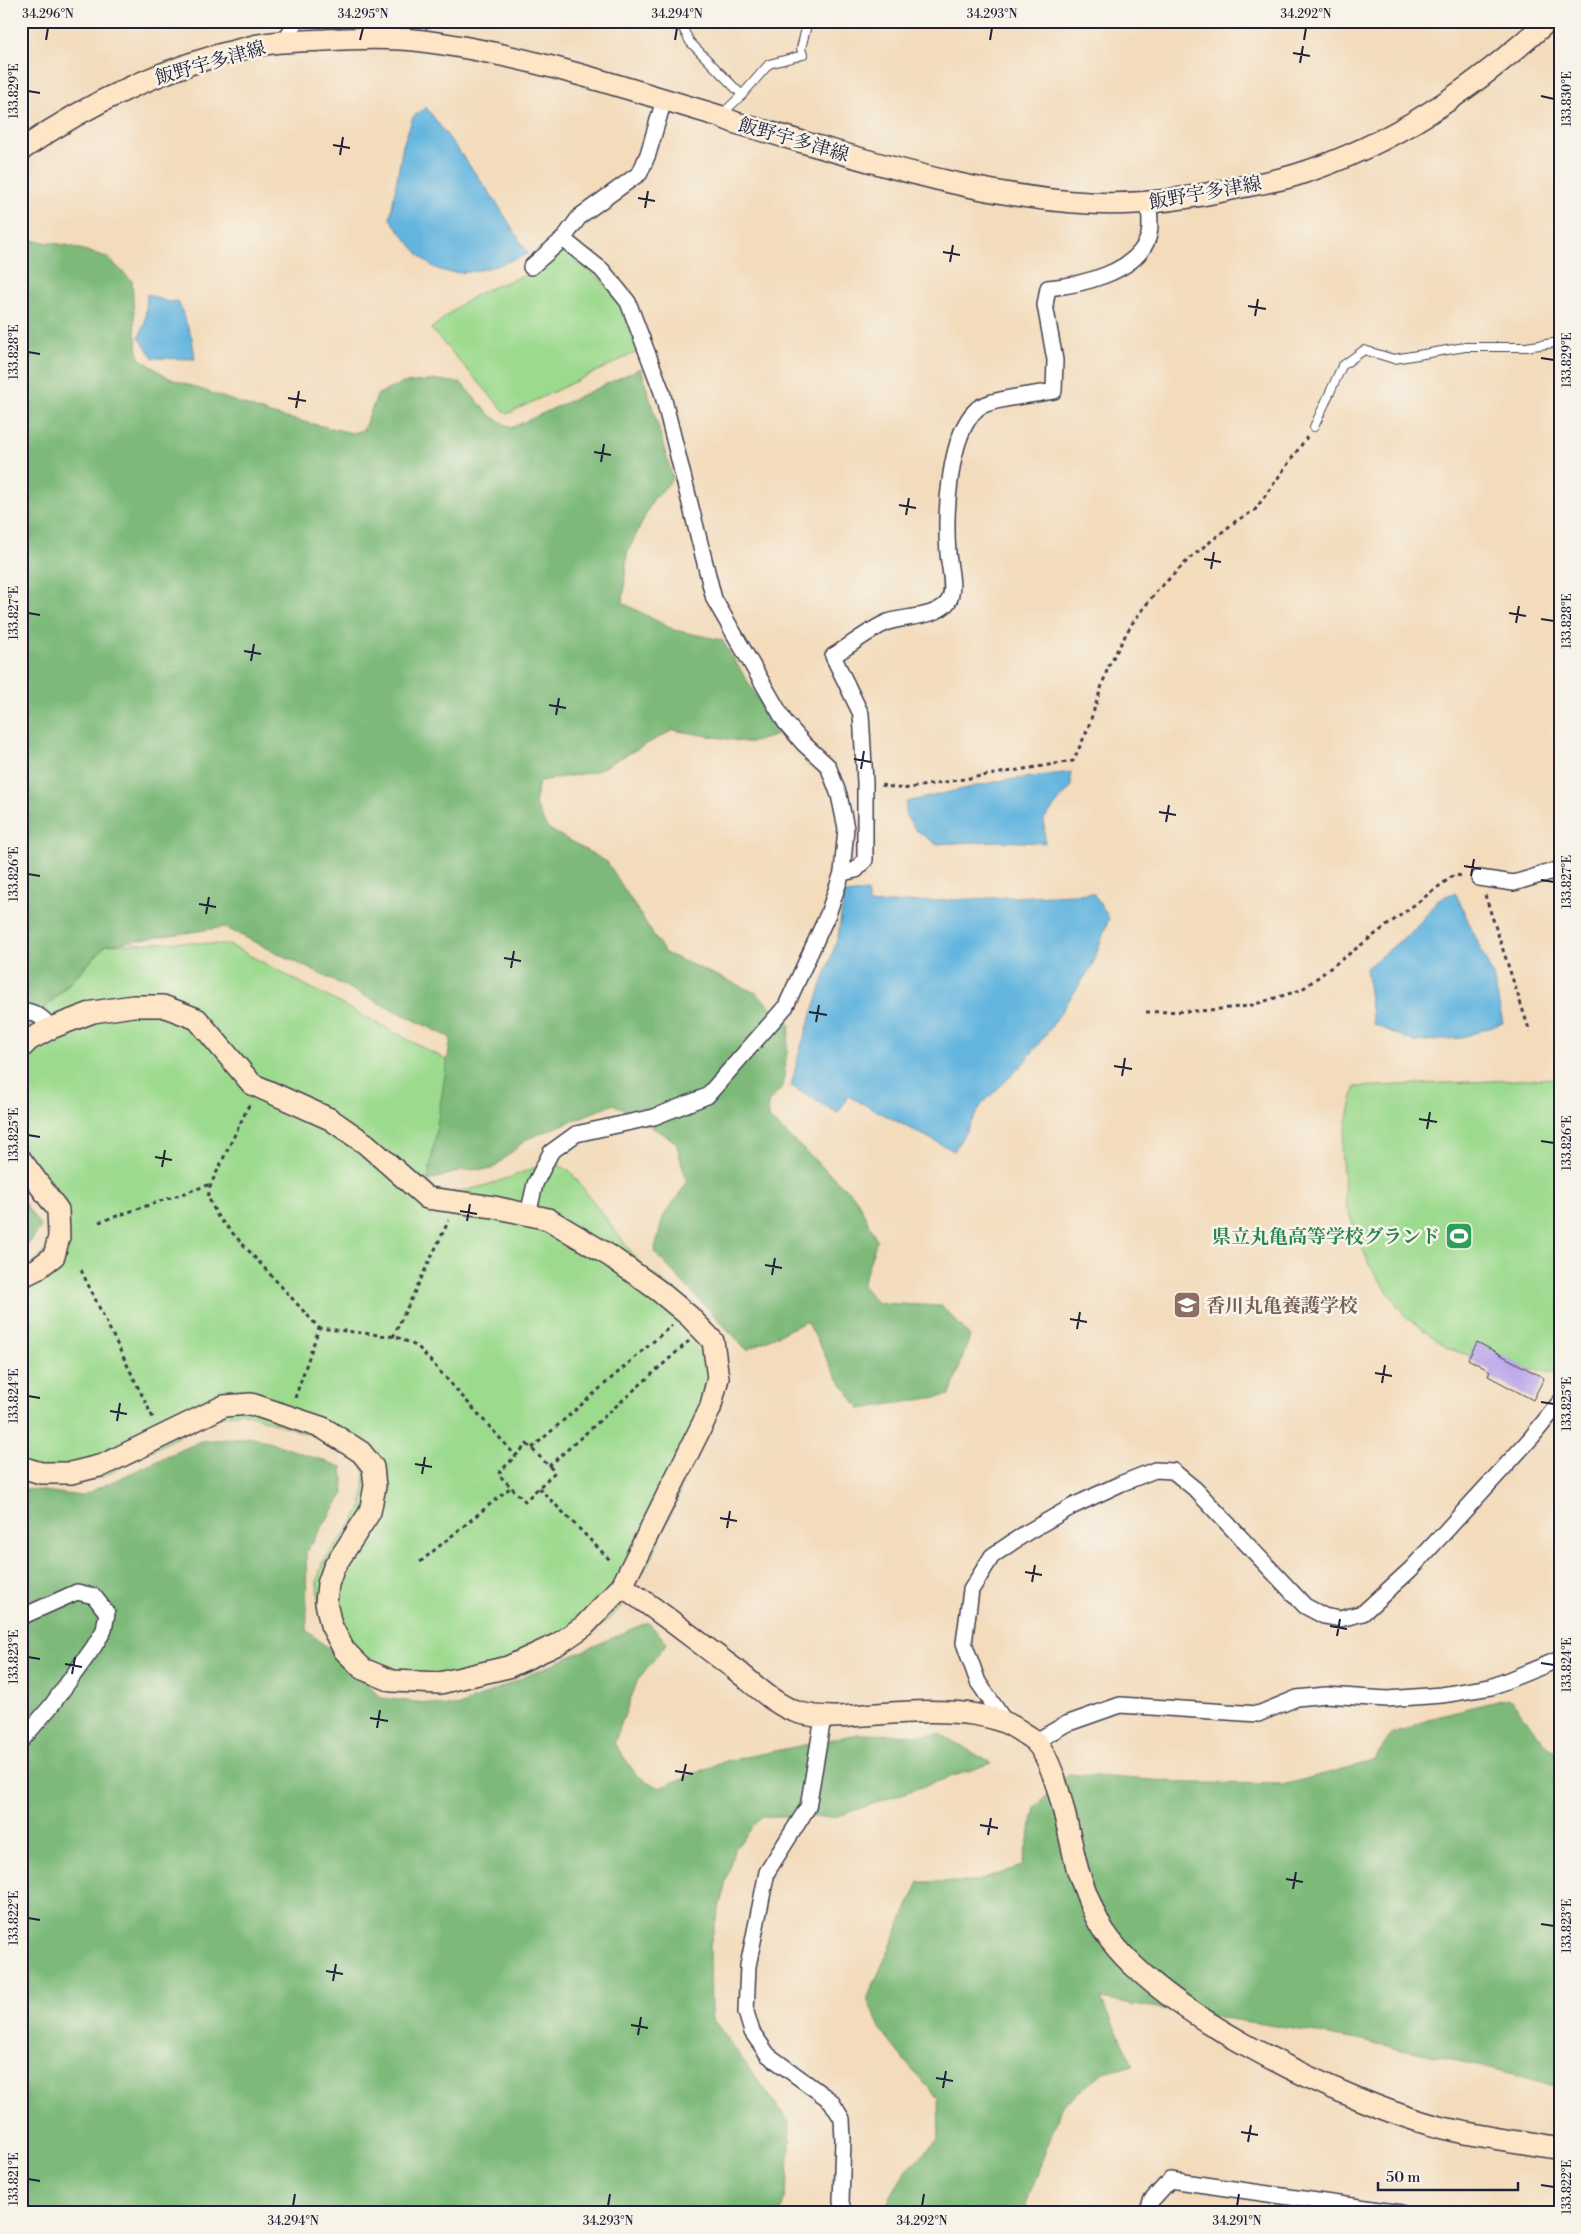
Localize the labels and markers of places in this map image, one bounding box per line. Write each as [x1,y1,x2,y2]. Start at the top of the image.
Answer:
sports icon: 県立丸亀高等学校グランド [1444,1221,1474,1251]
place label: 県立丸亀高等学校グランド [1212,1225,1440,1249]
school or university icon: 香川丸亀養護学校 [1172,1290,1202,1320]
place label: 香川丸亀養護学校 [1206,1294,1358,1318]

